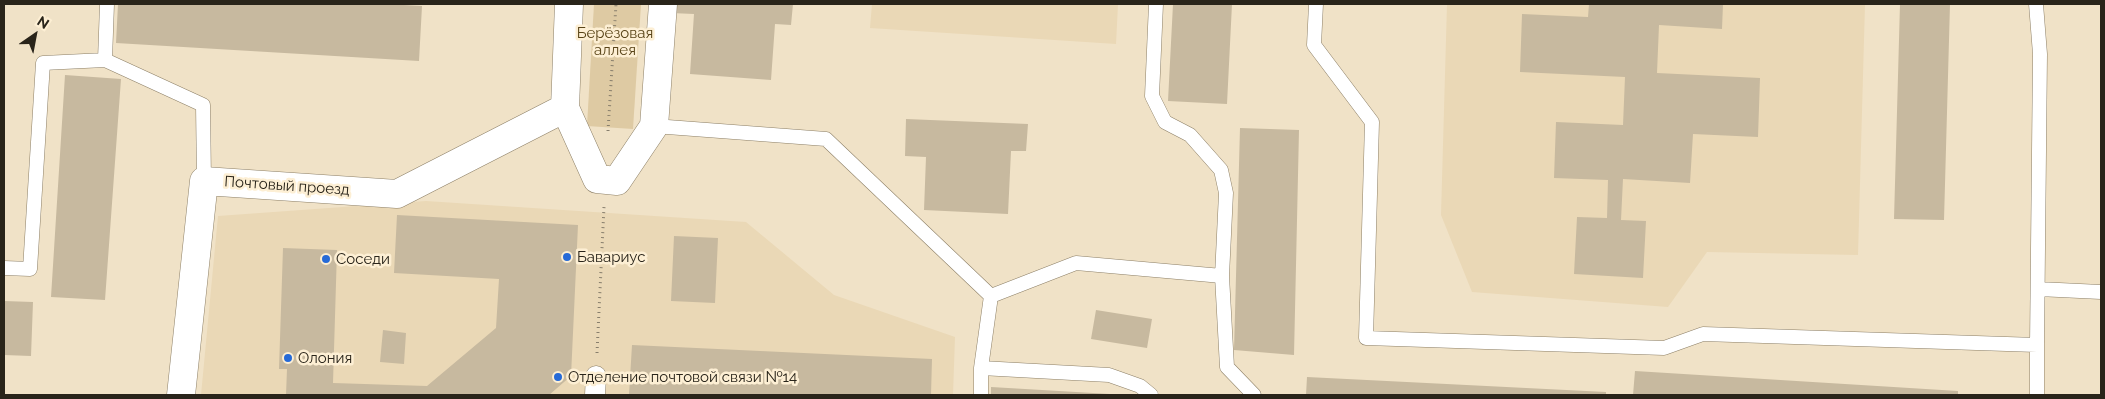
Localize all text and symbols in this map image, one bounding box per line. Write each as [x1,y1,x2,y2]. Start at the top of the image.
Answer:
north arrow [10,10,60,60]
text: N [34,13,52,32]
park label: Берёзовая аллея [577,24,653,59]
street label: Почтовый проезд [224,173,350,199]
place label: Бавариус [577,248,645,266]
place label: Соседи [336,250,390,268]
marker: Бавариус [561,251,573,263]
marker: Соседи [320,253,332,265]
place label: Олония [298,349,352,367]
marker: Олония [282,352,294,364]
place label: Отделение почтовой связи №14 [568,368,797,386]
marker: Отделение почтовой связи №14 [552,371,564,383]

